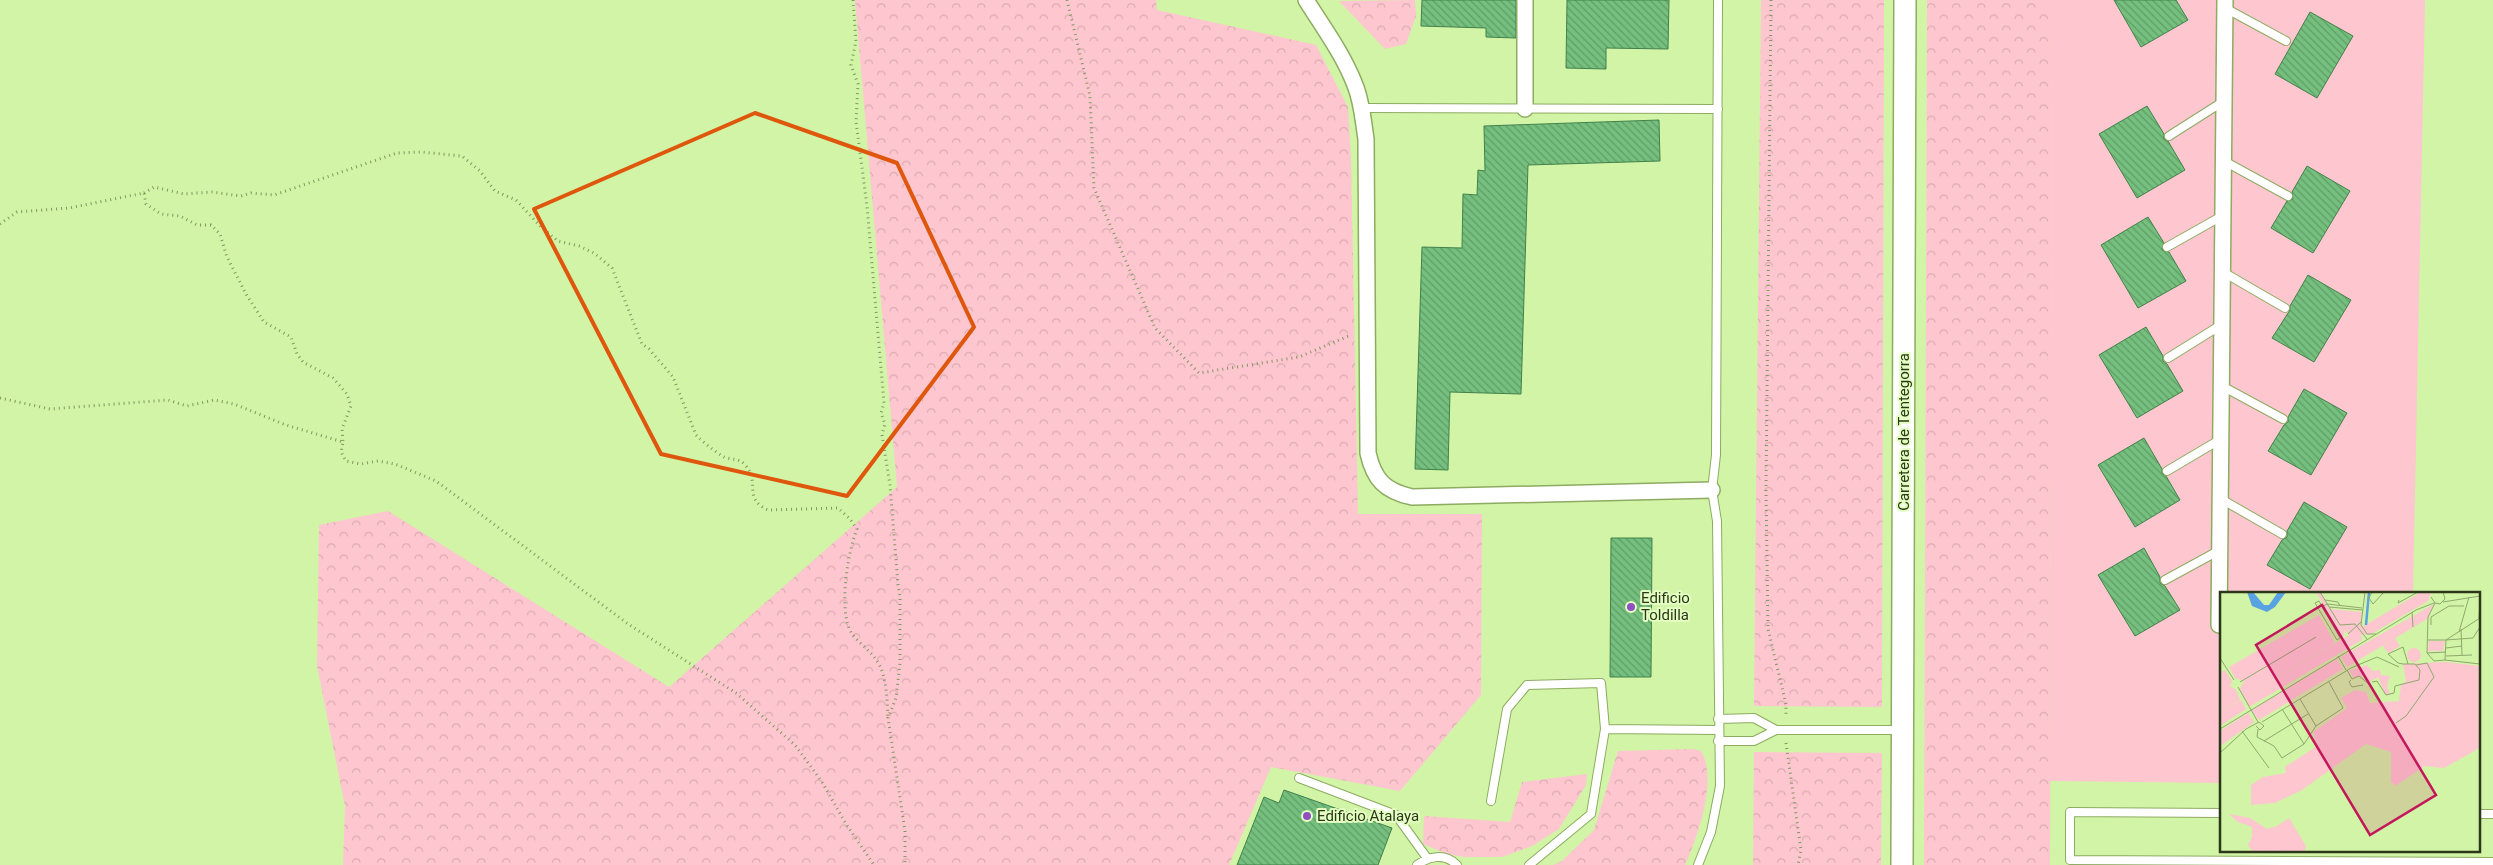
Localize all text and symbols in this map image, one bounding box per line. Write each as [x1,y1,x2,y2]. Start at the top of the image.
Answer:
street label: Carretera de Tentegorra [1895,353,1913,511]
place label: Edificio Toldilla [1641,589,1690,624]
inset map [2220,592,2480,852]
marker: Edificio Toldilla [1625,601,1637,613]
place label: Edificio Atalaya [1317,807,1419,825]
marker: Edificio Atalaya [1301,810,1313,822]

